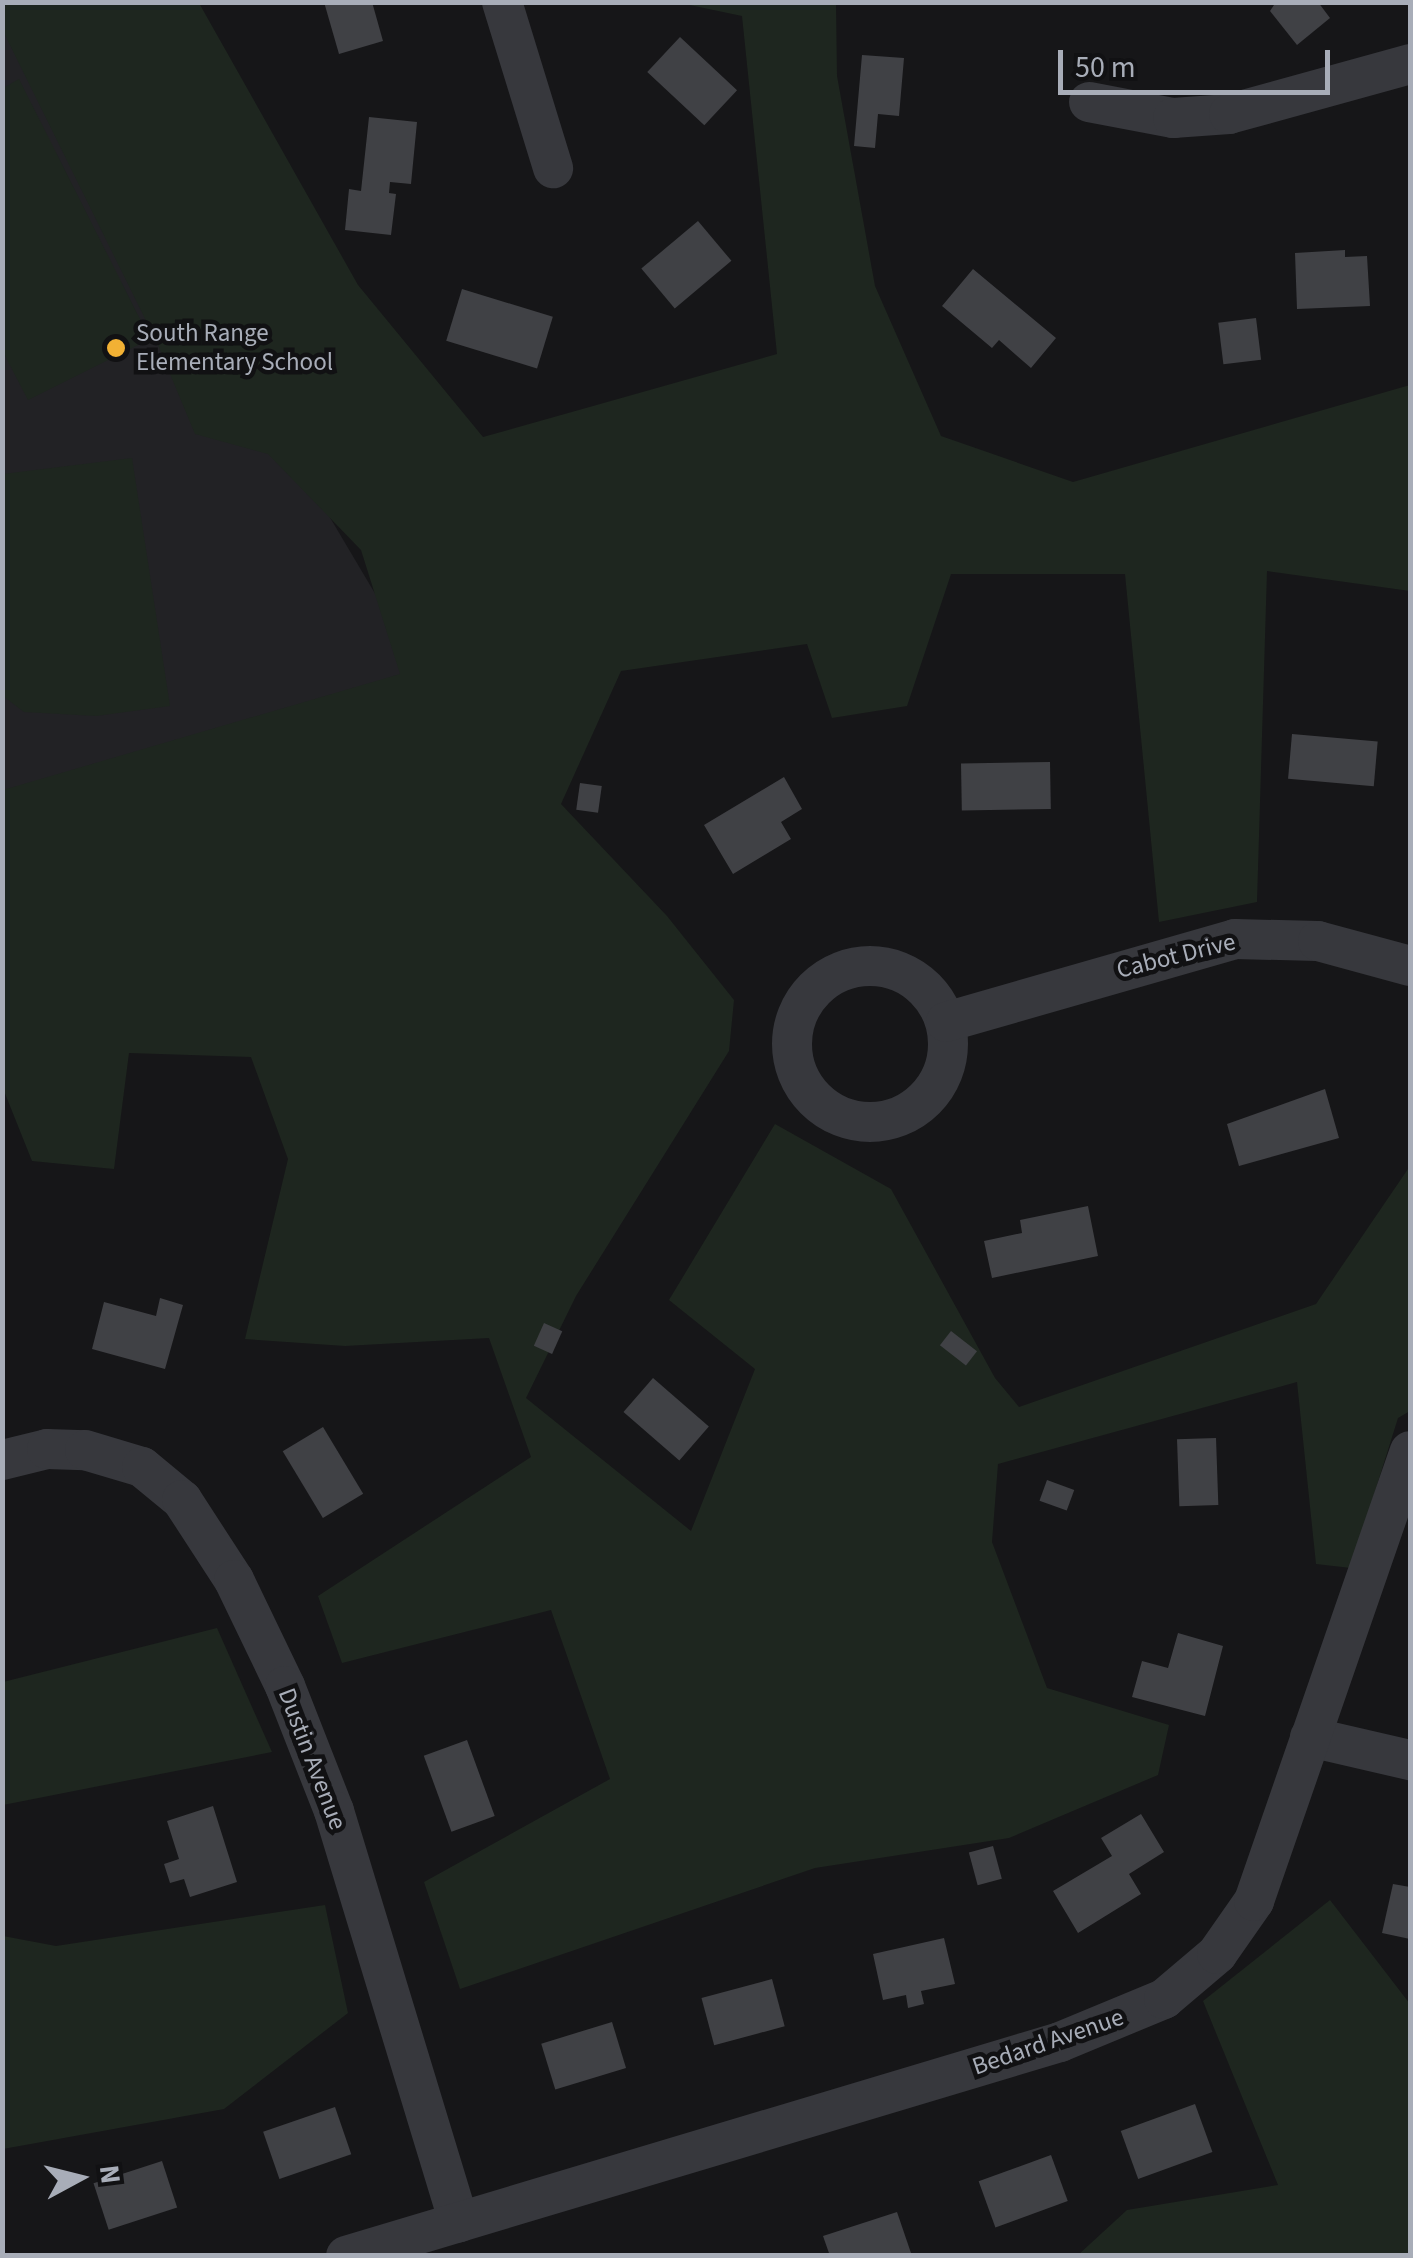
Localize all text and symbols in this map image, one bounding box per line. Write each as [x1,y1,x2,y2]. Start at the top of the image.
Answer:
scale bar [1063,30,1336,92]
text: 50 m [1075,46,1136,89]
place label: South Range Elementary School [136,319,333,378]
marker: South Range Elementary School [105,337,127,359]
street label: Cabot Drive [1113,927,1239,985]
street label: Dustin Avenue [271,1684,353,1834]
street label: Bedard Avenue [968,2002,1128,2082]
north arrow [30,2128,130,2228]
text: N [89,2163,131,2186]

